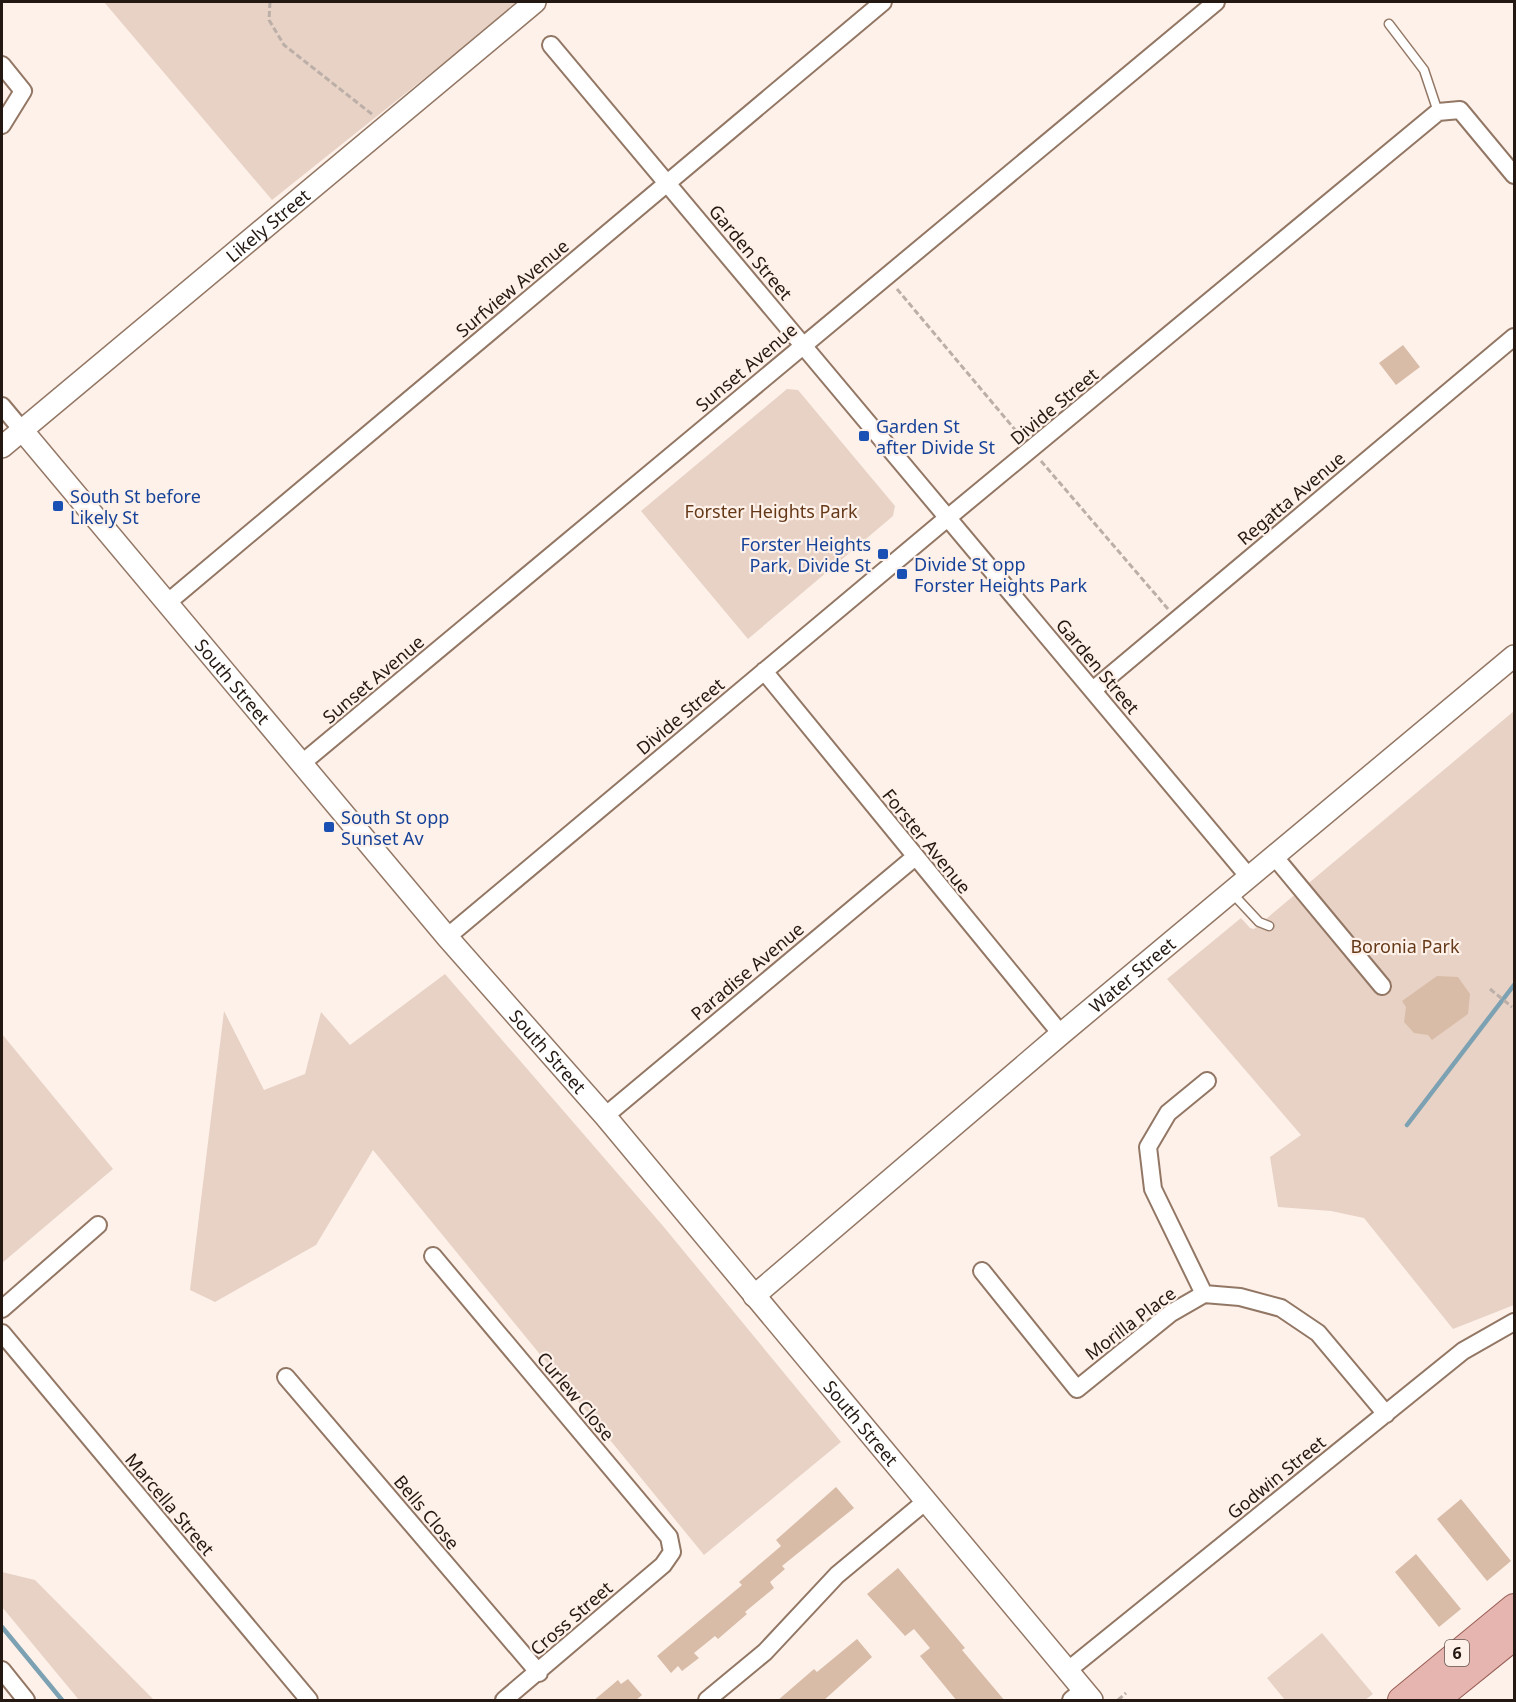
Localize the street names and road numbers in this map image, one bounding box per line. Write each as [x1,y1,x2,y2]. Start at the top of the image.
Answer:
street label: Likely Street [220,183,315,267]
street label: Garden Street [704,199,798,305]
street label: Surfview Avenue [451,234,573,342]
street label: Sunset Avenue [690,318,802,416]
street label: Divide Street [1005,362,1103,450]
street label: Regatta Avenue [1232,446,1350,550]
street label: Garden Street [1051,613,1145,719]
street label: Sunset Avenue [317,630,429,728]
street label: South Street [190,634,276,730]
street label: Divide Street [631,672,729,760]
street label: Forster Avenue [877,784,977,898]
street label: Paradise Avenue [685,917,809,1025]
street label: Water Street [1084,931,1181,1018]
street label: South Street [504,1004,592,1099]
street label: Morilla Place [1080,1281,1180,1365]
street label: Curlew Close [532,1347,620,1445]
street label: South Street [818,1375,904,1471]
street label: Godwin Street [1222,1430,1331,1524]
street label: Marcella Street [120,1448,220,1561]
street label: Bells Close [389,1470,465,1554]
street label: Cross Street [525,1575,618,1660]
road number: 6 [1445,1640,1469,1666]

